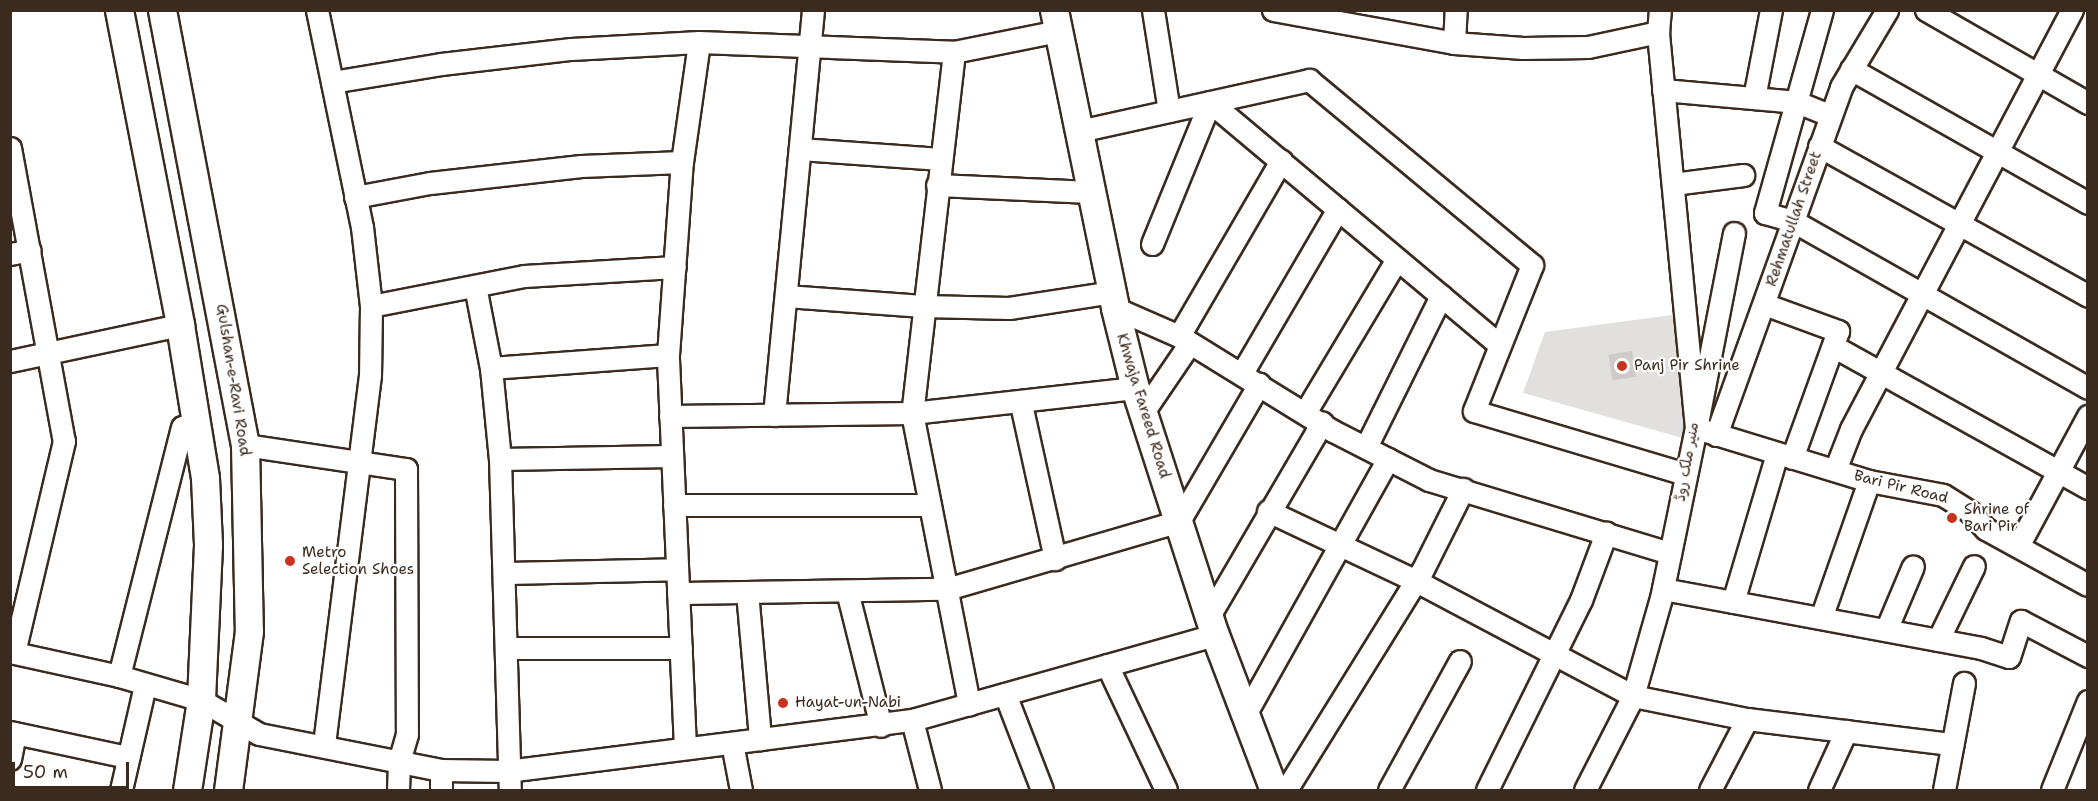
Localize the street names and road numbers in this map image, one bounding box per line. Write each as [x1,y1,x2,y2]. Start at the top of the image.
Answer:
street label: Rehmatullah Street [1762,149,1826,289]
street label: Gulshan-e-Ravi Road [212,303,254,457]
street label: Khwaja Fareed Road [1112,331,1174,481]
street label: منیر ملک روڈ [1671,421,1703,503]
street label: Bari Pir Road [1852,467,1950,507]

